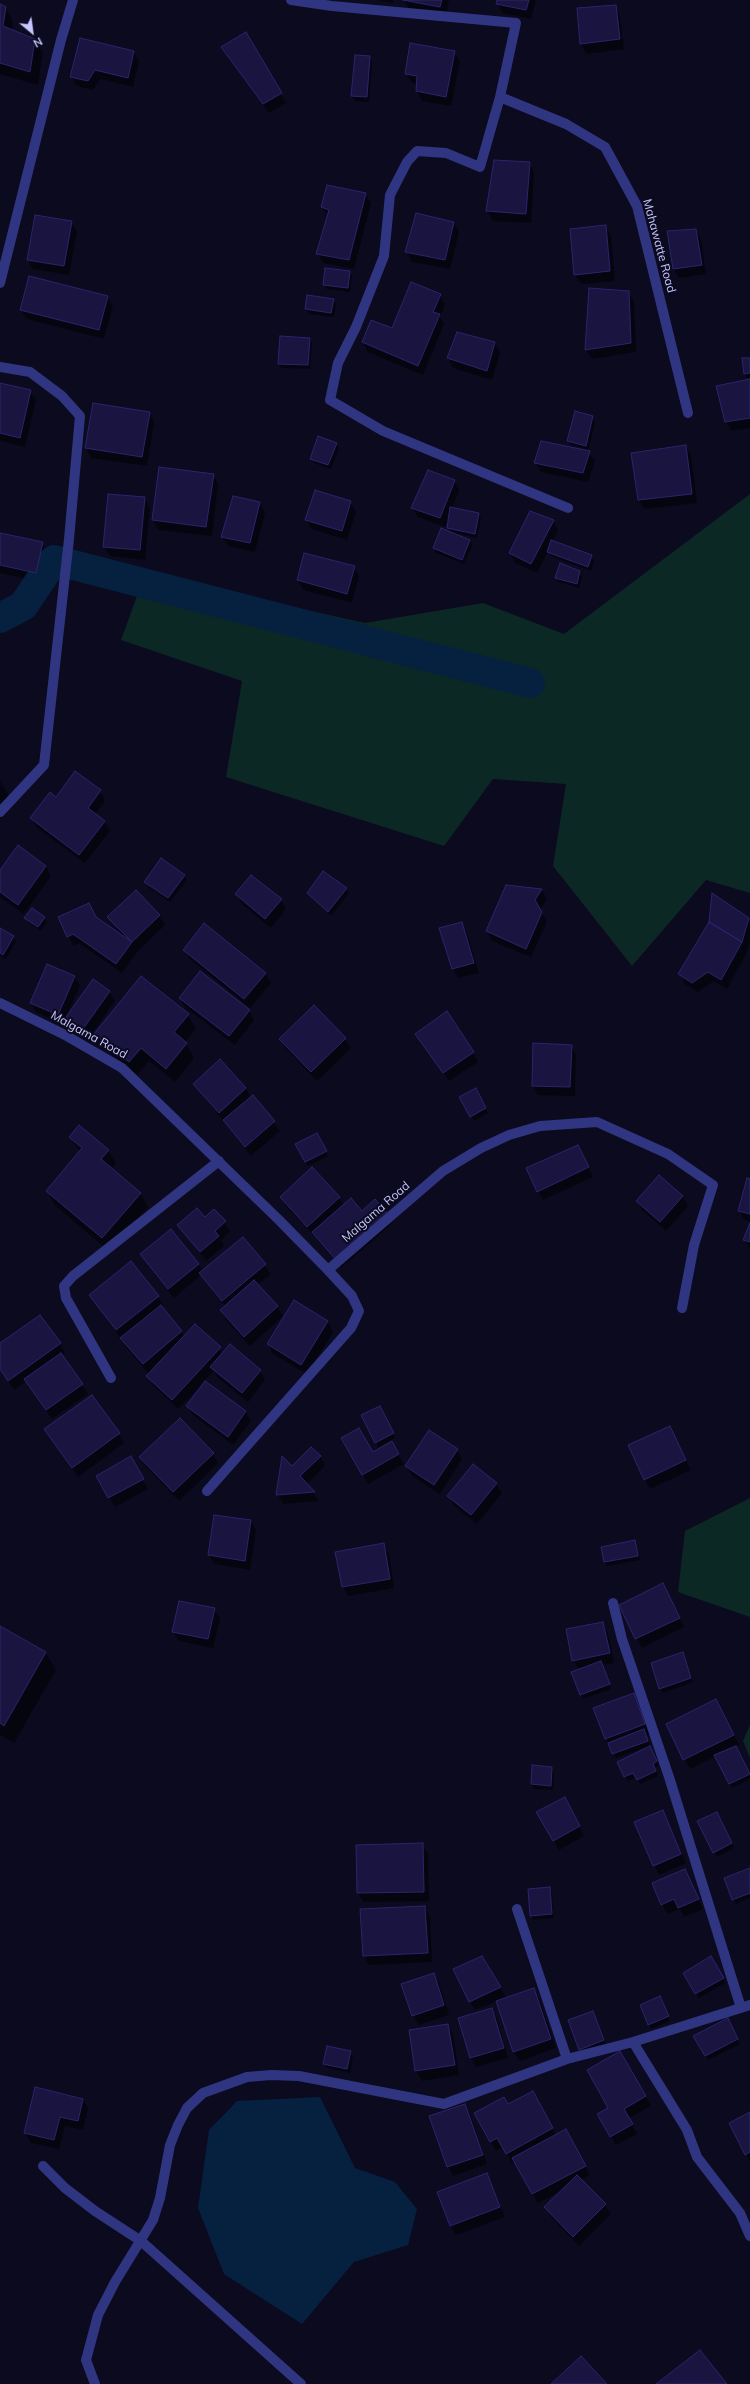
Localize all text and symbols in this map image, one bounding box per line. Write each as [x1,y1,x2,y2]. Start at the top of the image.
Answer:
north arrow [12,12,52,52]
text: N [31,34,45,51]
street label: Mahawatte Road [640,198,678,294]
street label: Malgama Road [48,1008,130,1062]
street label: Malgama Road [339,1179,413,1245]

